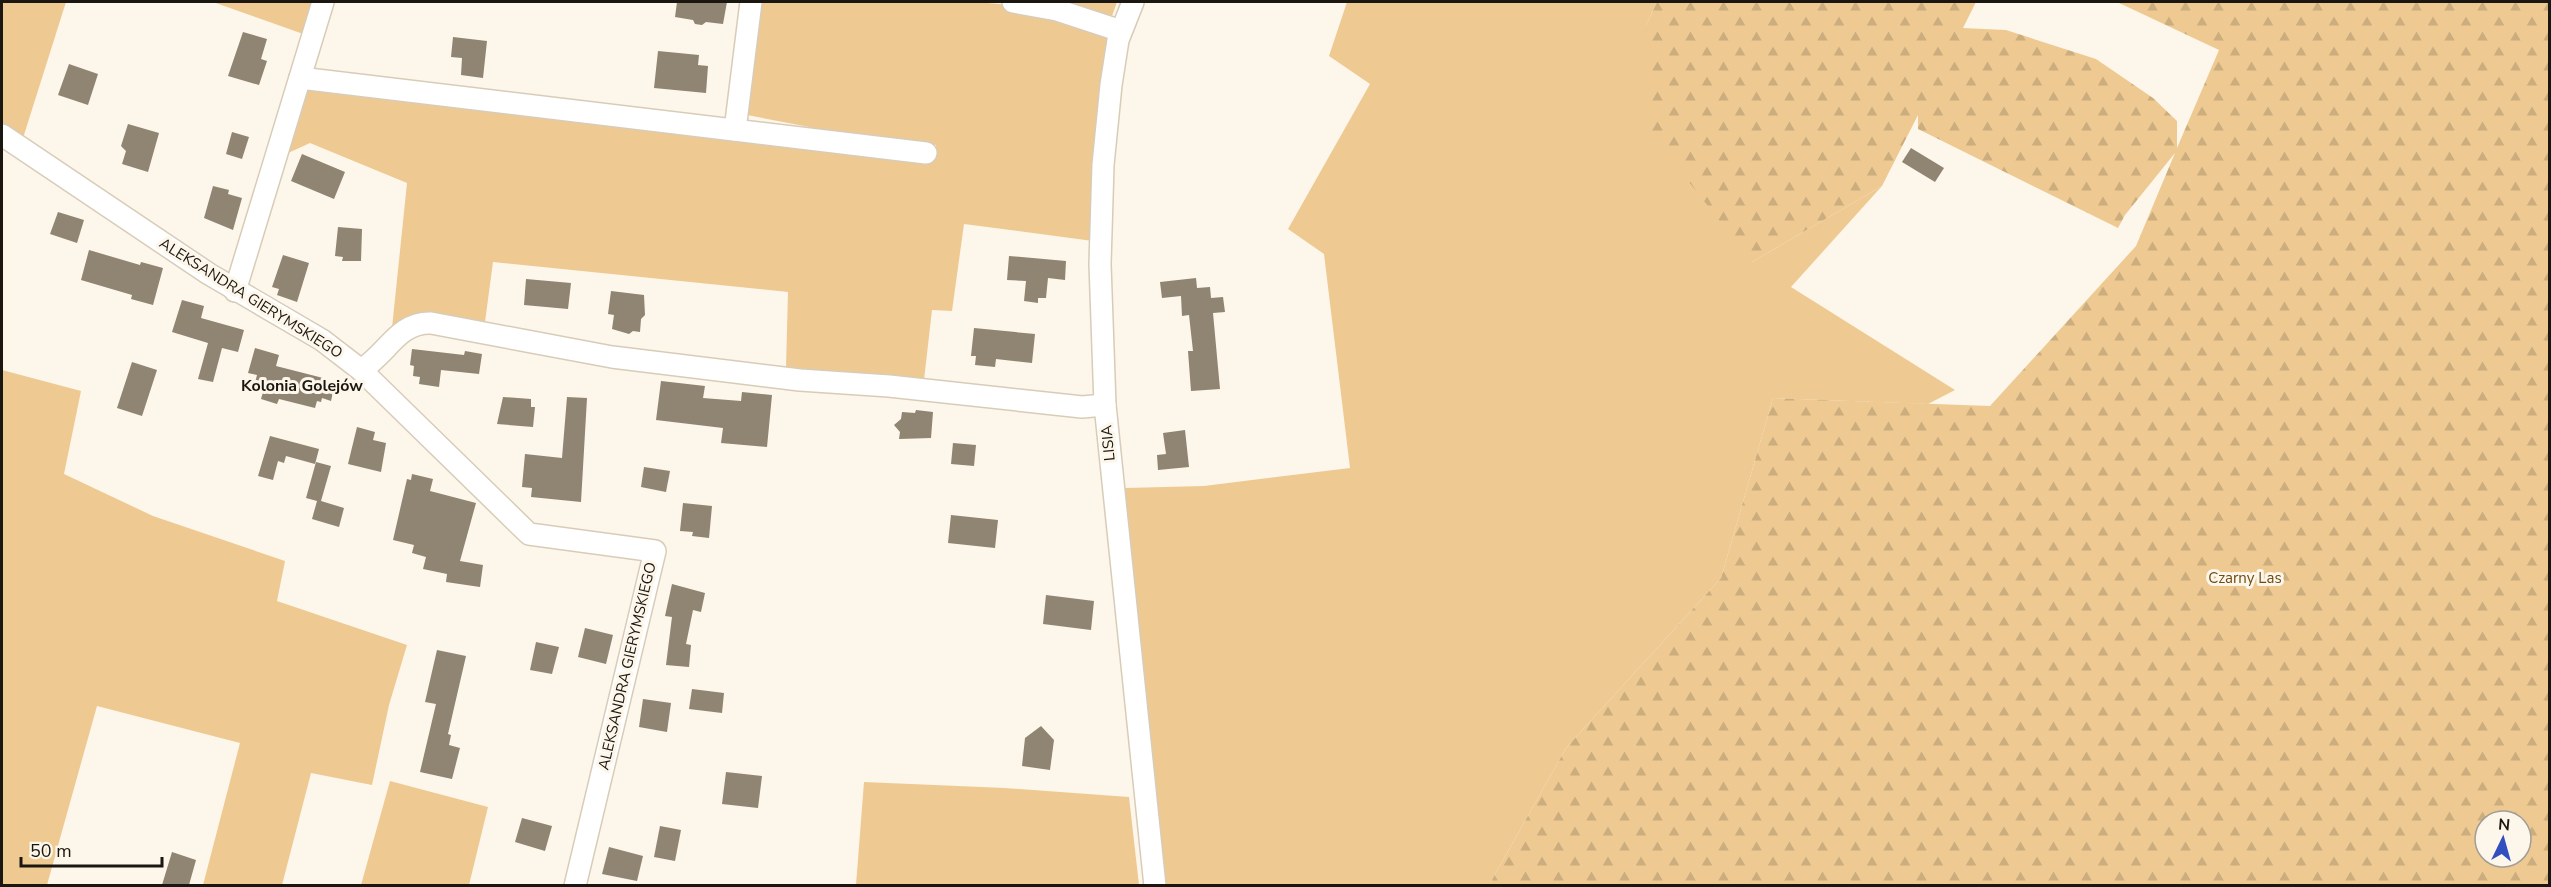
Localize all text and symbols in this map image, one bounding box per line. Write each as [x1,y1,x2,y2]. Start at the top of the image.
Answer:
street label: ALEKSANDRA GIERYMSKIEGO [155,233,347,363]
district label: Kolonia Golejów [241,375,363,397]
street label: LISIA [1096,424,1120,462]
street label: ALEKSANDRA GIERYMSKIEGO [593,560,661,772]
park label: Czarny Las [2208,568,2282,588]
north arrow [2473,809,2533,869]
text: N [2497,814,2511,837]
scale bar [21,830,162,868]
text: 50 m [30,839,72,863]

